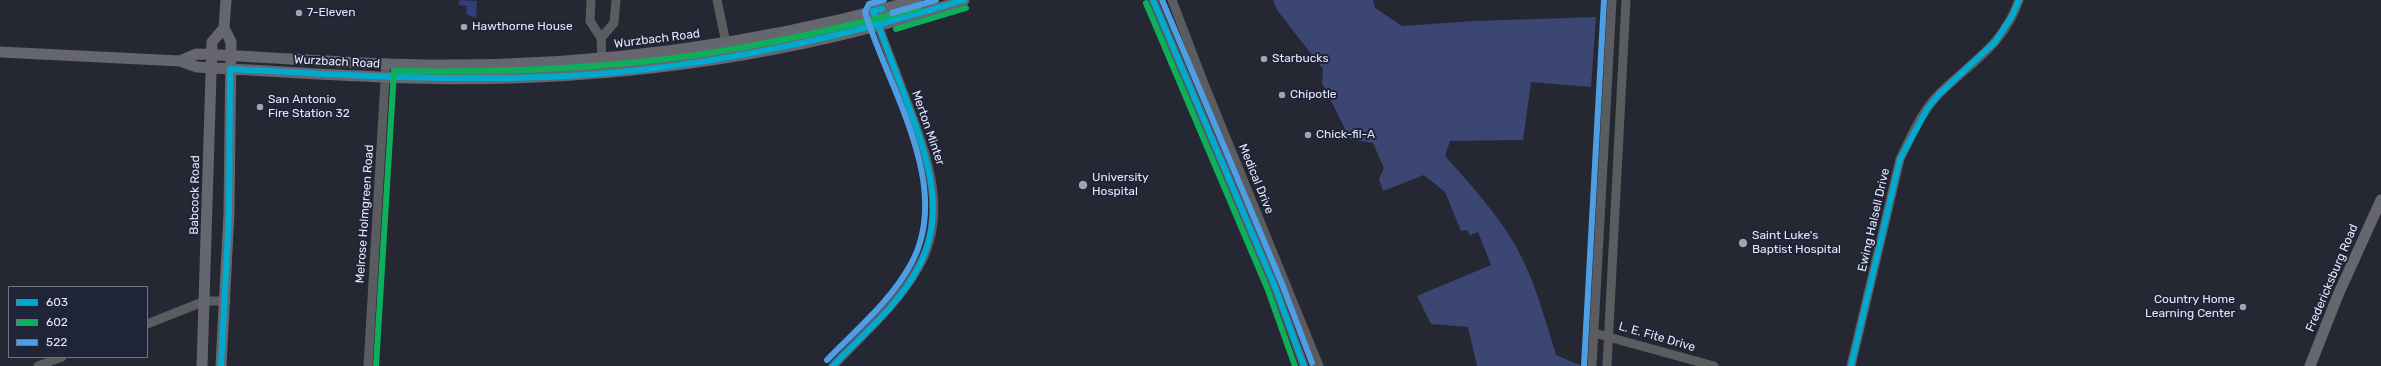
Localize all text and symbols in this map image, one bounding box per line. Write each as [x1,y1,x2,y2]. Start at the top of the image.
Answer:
place label: 7-Eleven [307,6,356,20]
marker: 7-Eleven [294,8,304,18]
place label: Hawthorne House [472,20,573,34]
marker: Hawthorne House [459,22,469,32]
street label: Wurzbach Road [613,27,701,51]
place label: Starbucks [1272,52,1329,66]
street label: Wurzbach Road [293,53,381,71]
marker: Starbucks [1259,54,1269,64]
place label: Chipotle [1290,88,1337,102]
street label: Merton Minter [908,89,948,167]
marker: Chipotle [1277,90,1287,100]
place label: San Antonio Fire Station 32 [268,93,350,121]
marker: San Antonio Fire Station 32 [255,102,265,112]
place label: Chick-fil-A [1316,128,1375,142]
marker: Chick-fil-A [1303,130,1313,140]
street label: Medical Drive [1235,142,1277,216]
street label: Melrose Holmgreen Road [353,144,377,284]
street label: Babcock Road [187,155,203,235]
street label: Ewing Halsell Drive [1855,167,1893,273]
place label: University Hospital [1092,171,1149,199]
marker: University Hospital [1077,179,1089,191]
street label: Fredericksburg Road [2303,222,2361,334]
place label: Saint Luke's Baptist Hospital [1752,229,1841,257]
marker: Saint Luke's Baptist Hospital [1737,237,1749,249]
legend [8,286,148,358]
place label: Country Home Learning Center [2145,293,2235,321]
text: 603 [46,295,68,309]
marker: Country Home Learning Center [2238,302,2248,312]
text: 602 [46,315,68,329]
street label: L. E. Fite Drive [1617,319,1697,355]
text: 522 [46,335,67,349]

